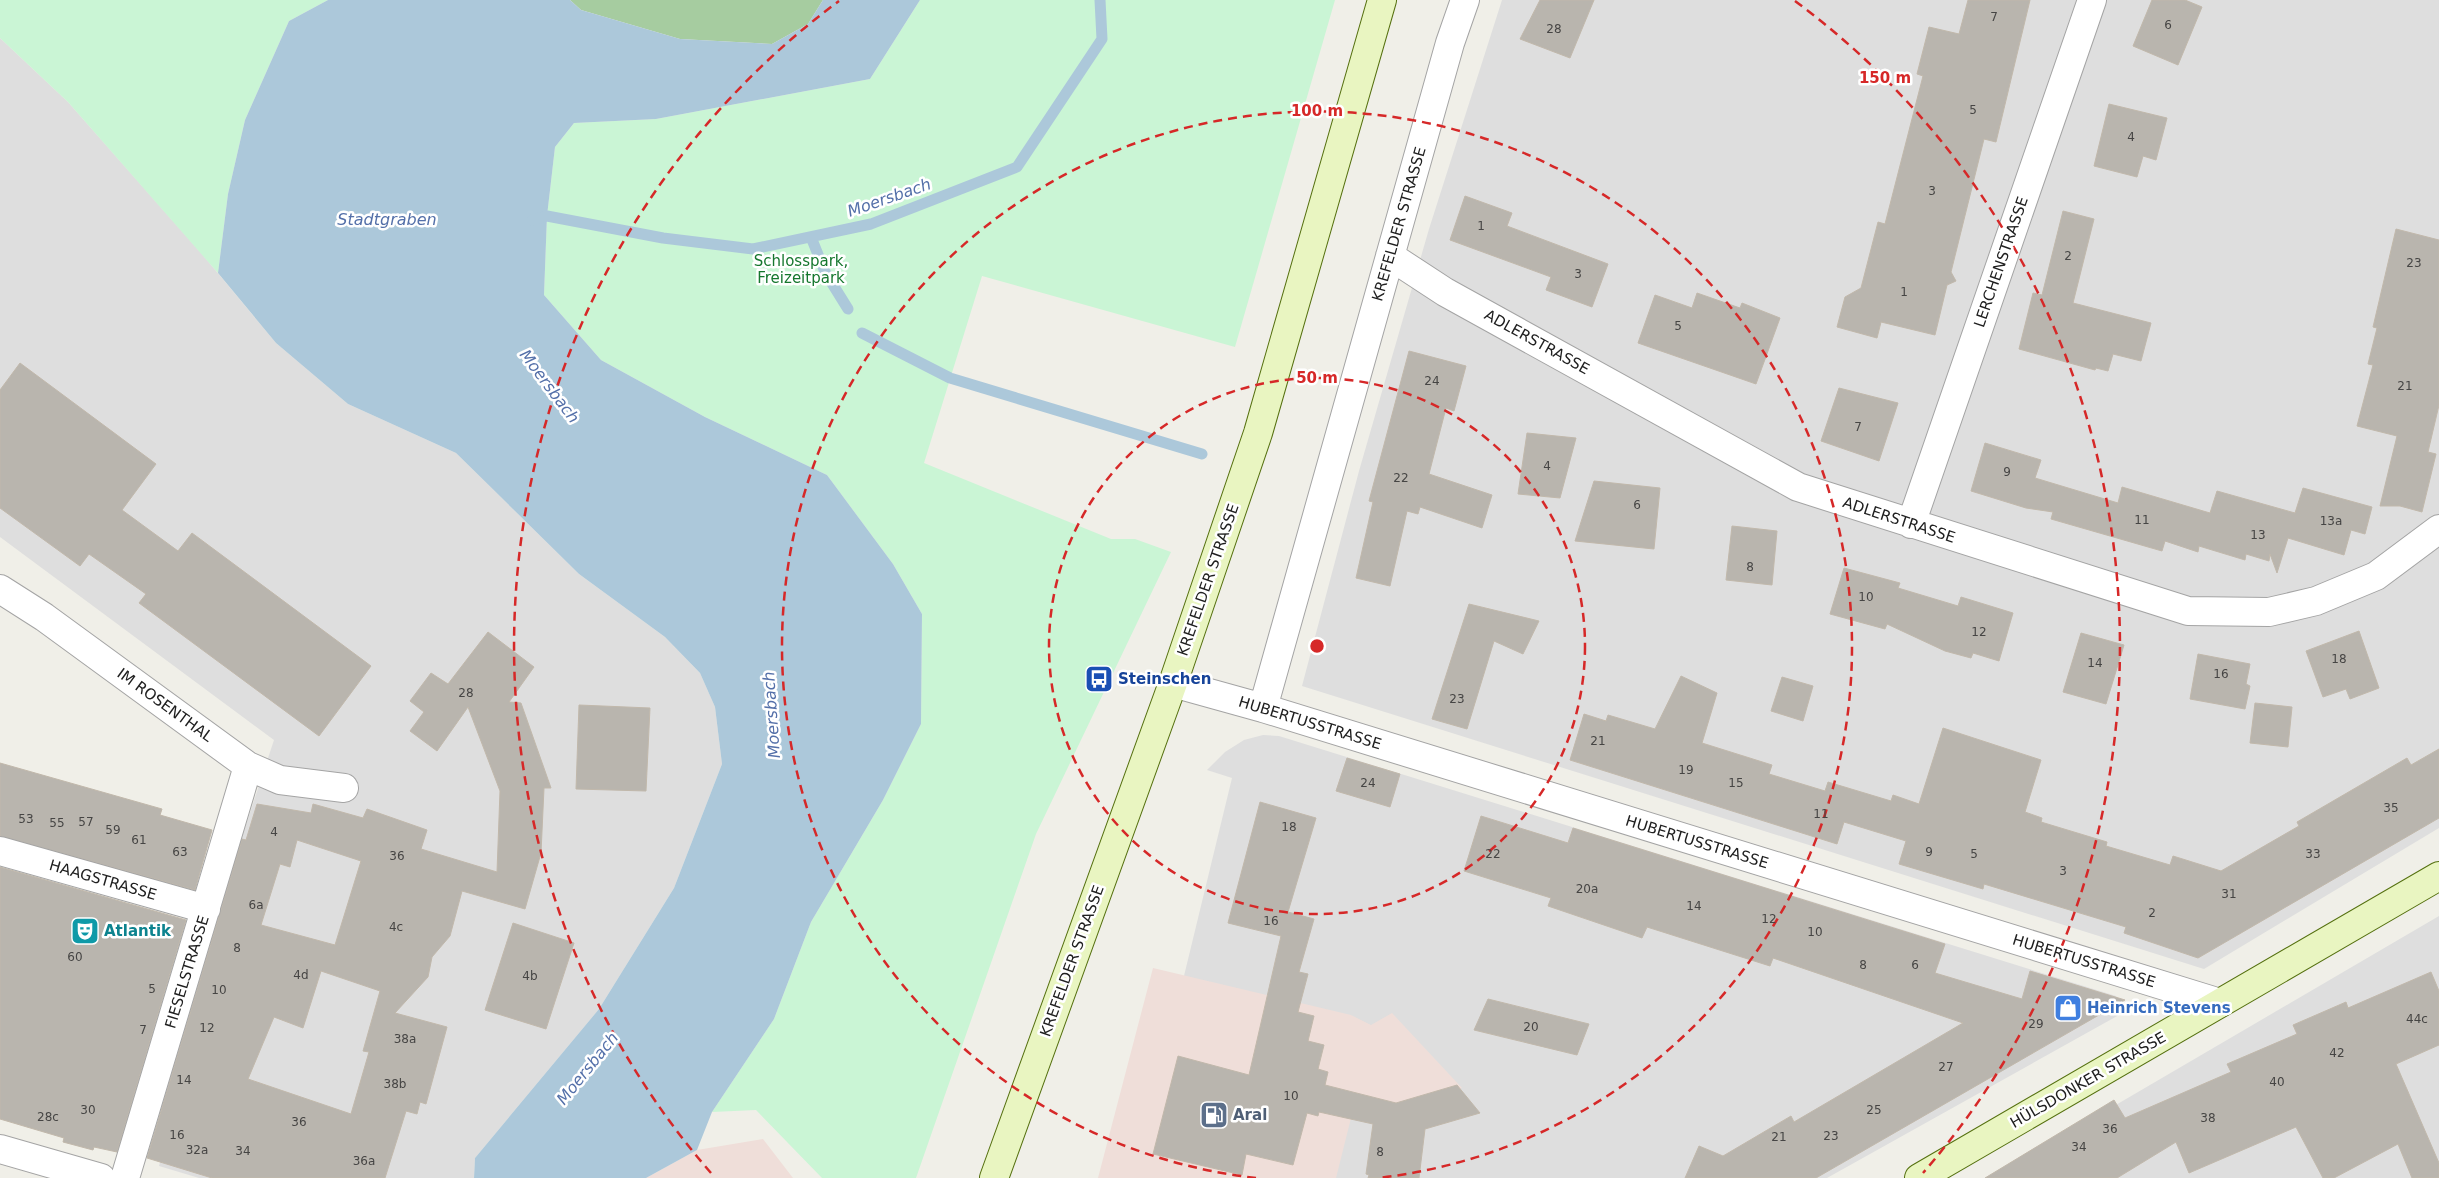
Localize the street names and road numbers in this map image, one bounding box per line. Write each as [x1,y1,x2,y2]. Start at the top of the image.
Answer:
street label: KREFELDER STRASSE [1368,145,1430,303]
street label: LERCHENSTRASSE [1970,194,2032,330]
street label: ADLERSTRASSE [1481,306,1593,378]
street label: ADLERSTRASSE [1840,493,1958,547]
street label: KREFELDER STRASSE [1173,502,1243,658]
street label: IM ROSENTHAL [114,664,217,746]
street label: HUBERTUSSTRASSE [1236,693,1384,753]
street label: HUBERTUSSTRASSE [1623,812,1771,872]
street label: HAAGSTRASSE [47,856,159,904]
street label: KREFELDER STRASSE [1036,883,1108,1039]
street label: FIESELSTRASSE [161,913,213,1031]
street label: HUBERTUSSTRASSE [2010,931,2158,991]
street label: HÜLSDONKER STRASSE [2007,1027,2169,1132]

